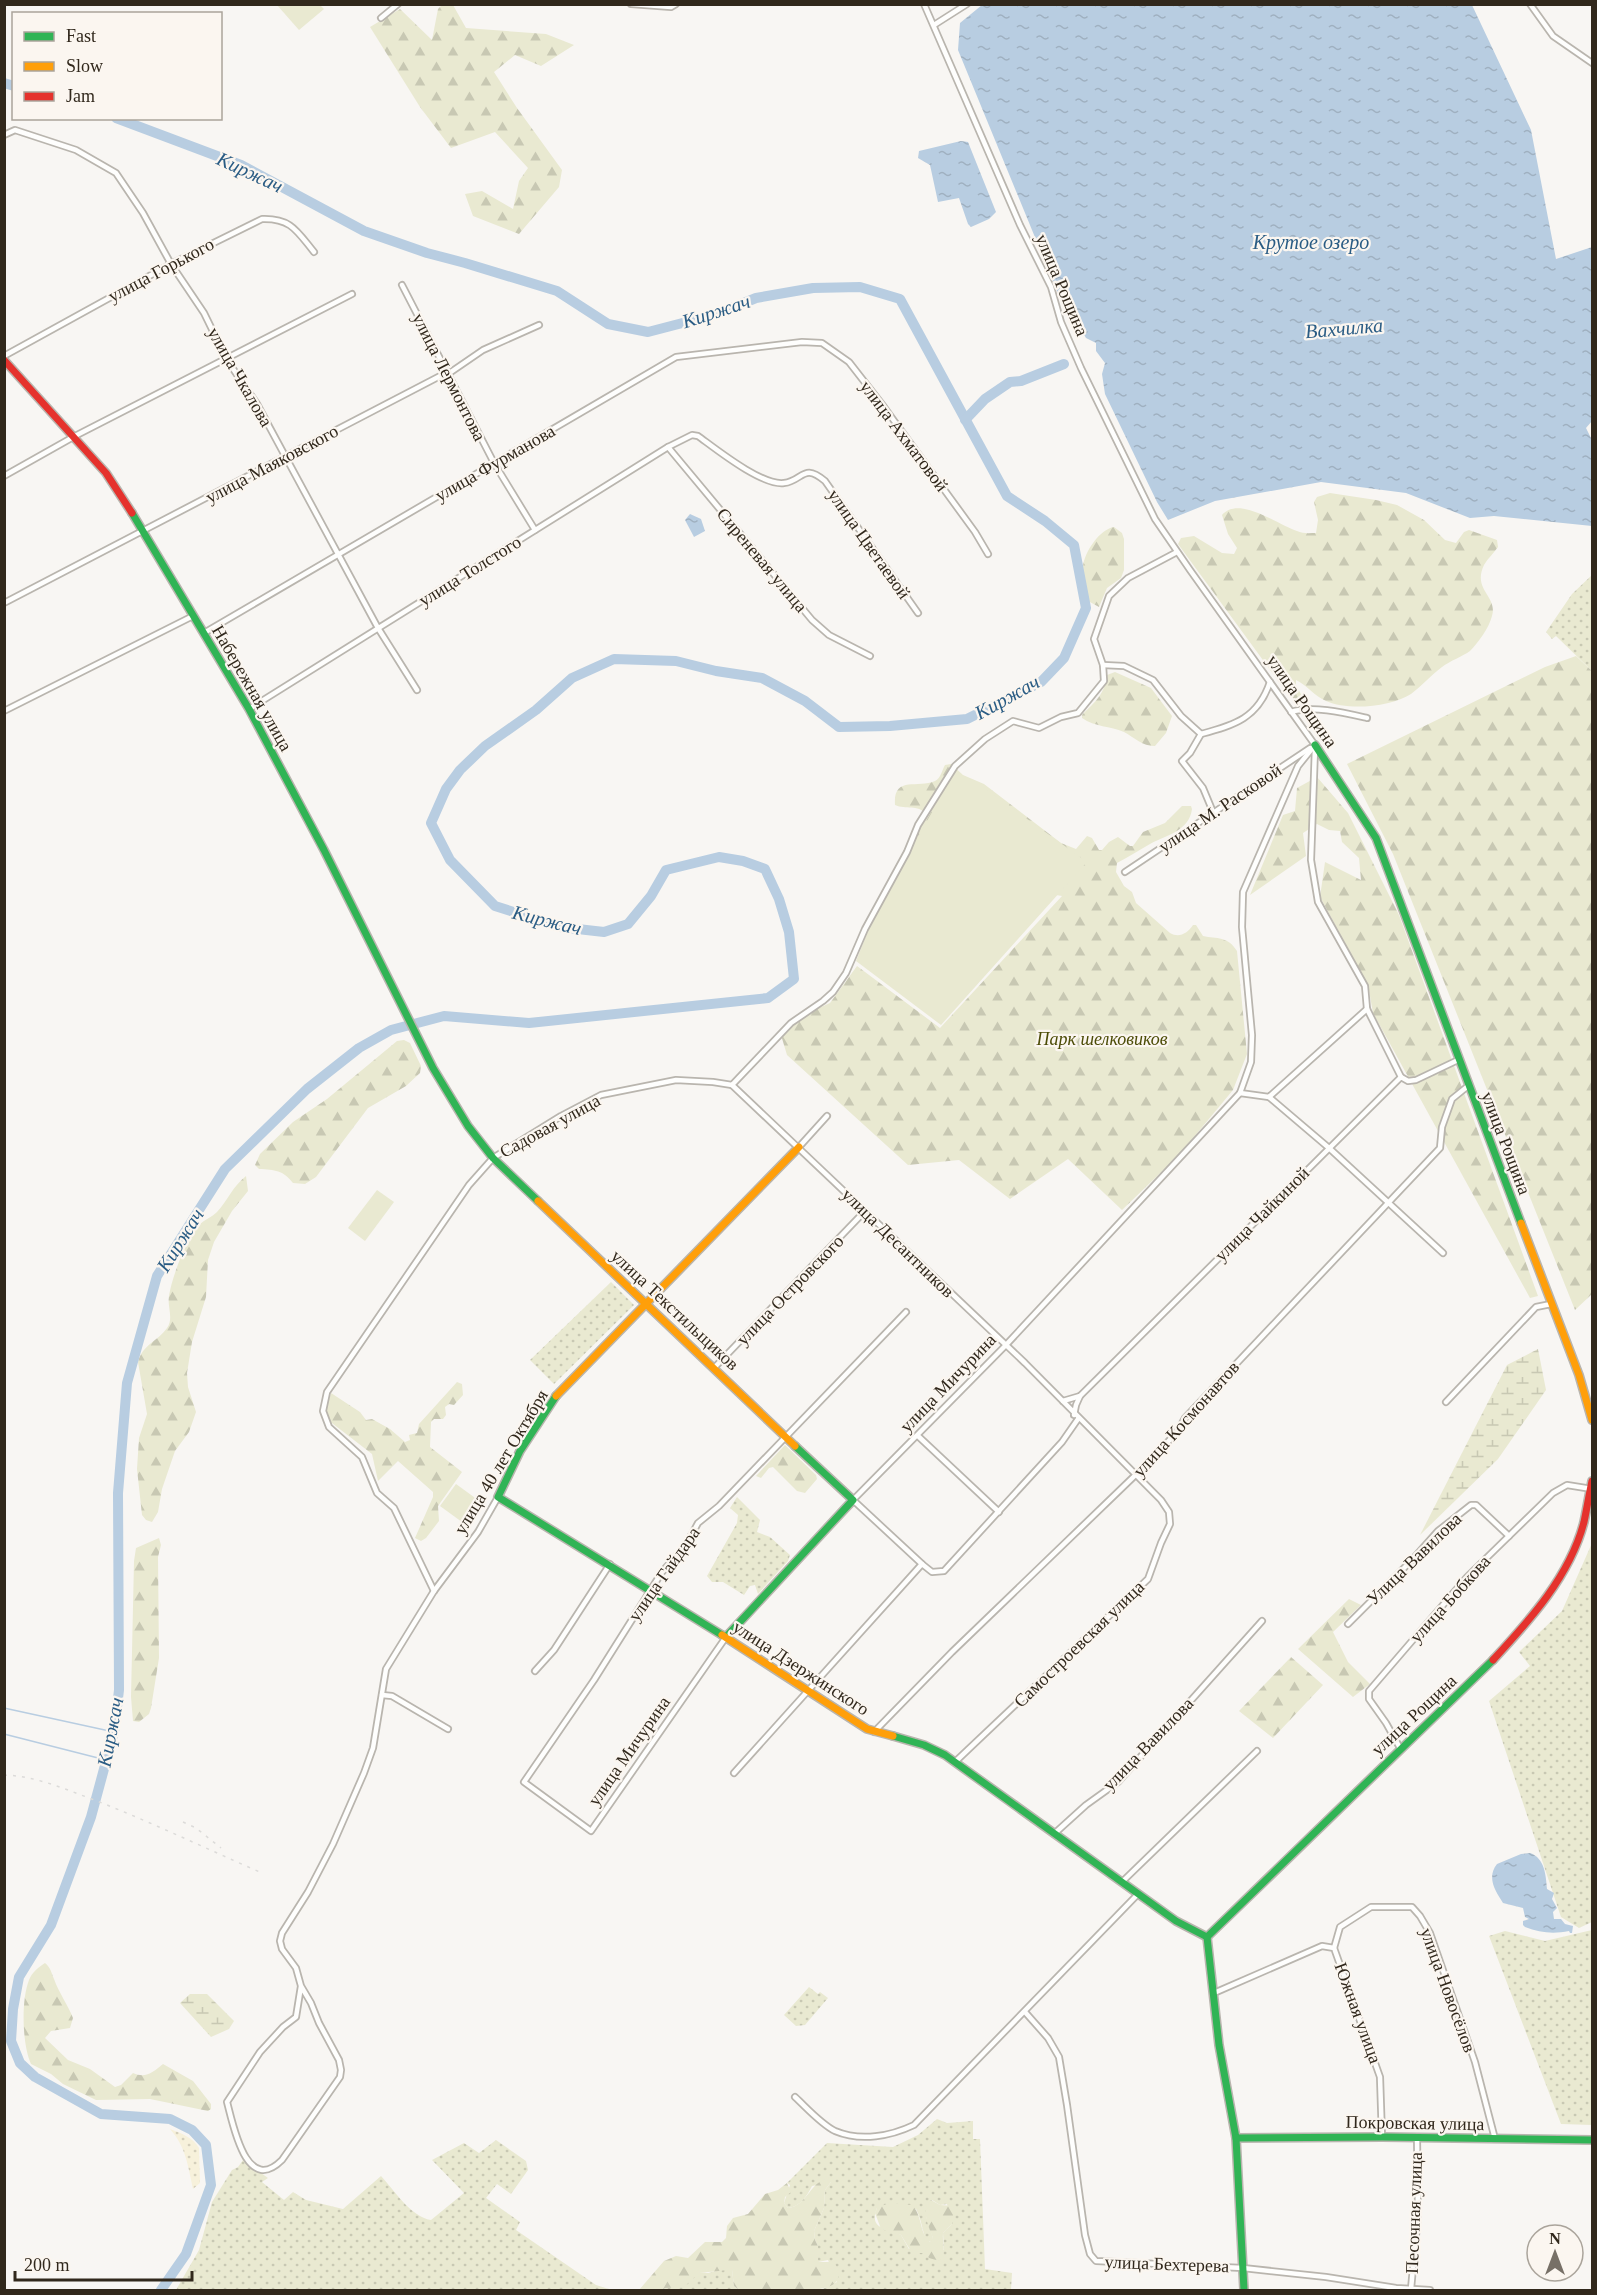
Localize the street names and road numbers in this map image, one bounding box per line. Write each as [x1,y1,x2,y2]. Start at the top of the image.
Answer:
street label: улица Рощина [1032,231,1092,339]
street label: улица Горького [105,234,217,306]
street label: улица Лермонтова [408,310,490,444]
street label: улица Чкалова [203,324,277,430]
street label: улица Ахматовой [856,377,952,496]
street label: улица Маяковского [202,421,342,507]
street label: улица Фурманова [432,421,558,505]
street label: улица Цветаевой [824,485,915,603]
street label: Сиреневая улица [713,504,811,616]
street label: улица Толстого [415,532,525,610]
street label: Набережная улица [208,621,296,755]
street label: улица Рощина [1263,651,1341,751]
street label: улица М. Расковой [1155,759,1285,856]
street label: улица Рощина [1477,1089,1535,1197]
street label: Садовая улица [496,1090,604,1162]
street label: улица Чайкиной [1211,1163,1313,1265]
street label: улица Десантников [838,1184,958,1302]
street label: улица Островского [732,1231,848,1349]
street label: улица Текстильщиков [607,1246,743,1374]
street label: улица Мичурина [896,1330,1000,1436]
street label: улица Космонавтов [1129,1357,1243,1481]
street label: улица 40 лет Октября [450,1386,552,1538]
street label: Улица Вавилова [1363,1509,1465,1609]
street label: улица Гайдара [624,1523,704,1625]
street label: улица Бобкова [1406,1551,1494,1647]
street label: Самостроевская улица [1010,1577,1148,1711]
street label: улица Дзержинского [729,1617,873,1719]
street label: улица Рощина [1367,1671,1461,1759]
street label: улица Мичурина [584,1692,674,1810]
street label: улица Вавилова [1099,1693,1197,1795]
street label: улица Новосёлов [1416,1925,1480,2055]
street label: Южная улица [1330,1960,1386,2066]
street label: Покровская улица [1345,2112,1485,2134]
street label: Песочная улица [1402,2152,1426,2274]
street label: улица Бехтерева [1104,2252,1230,2276]

